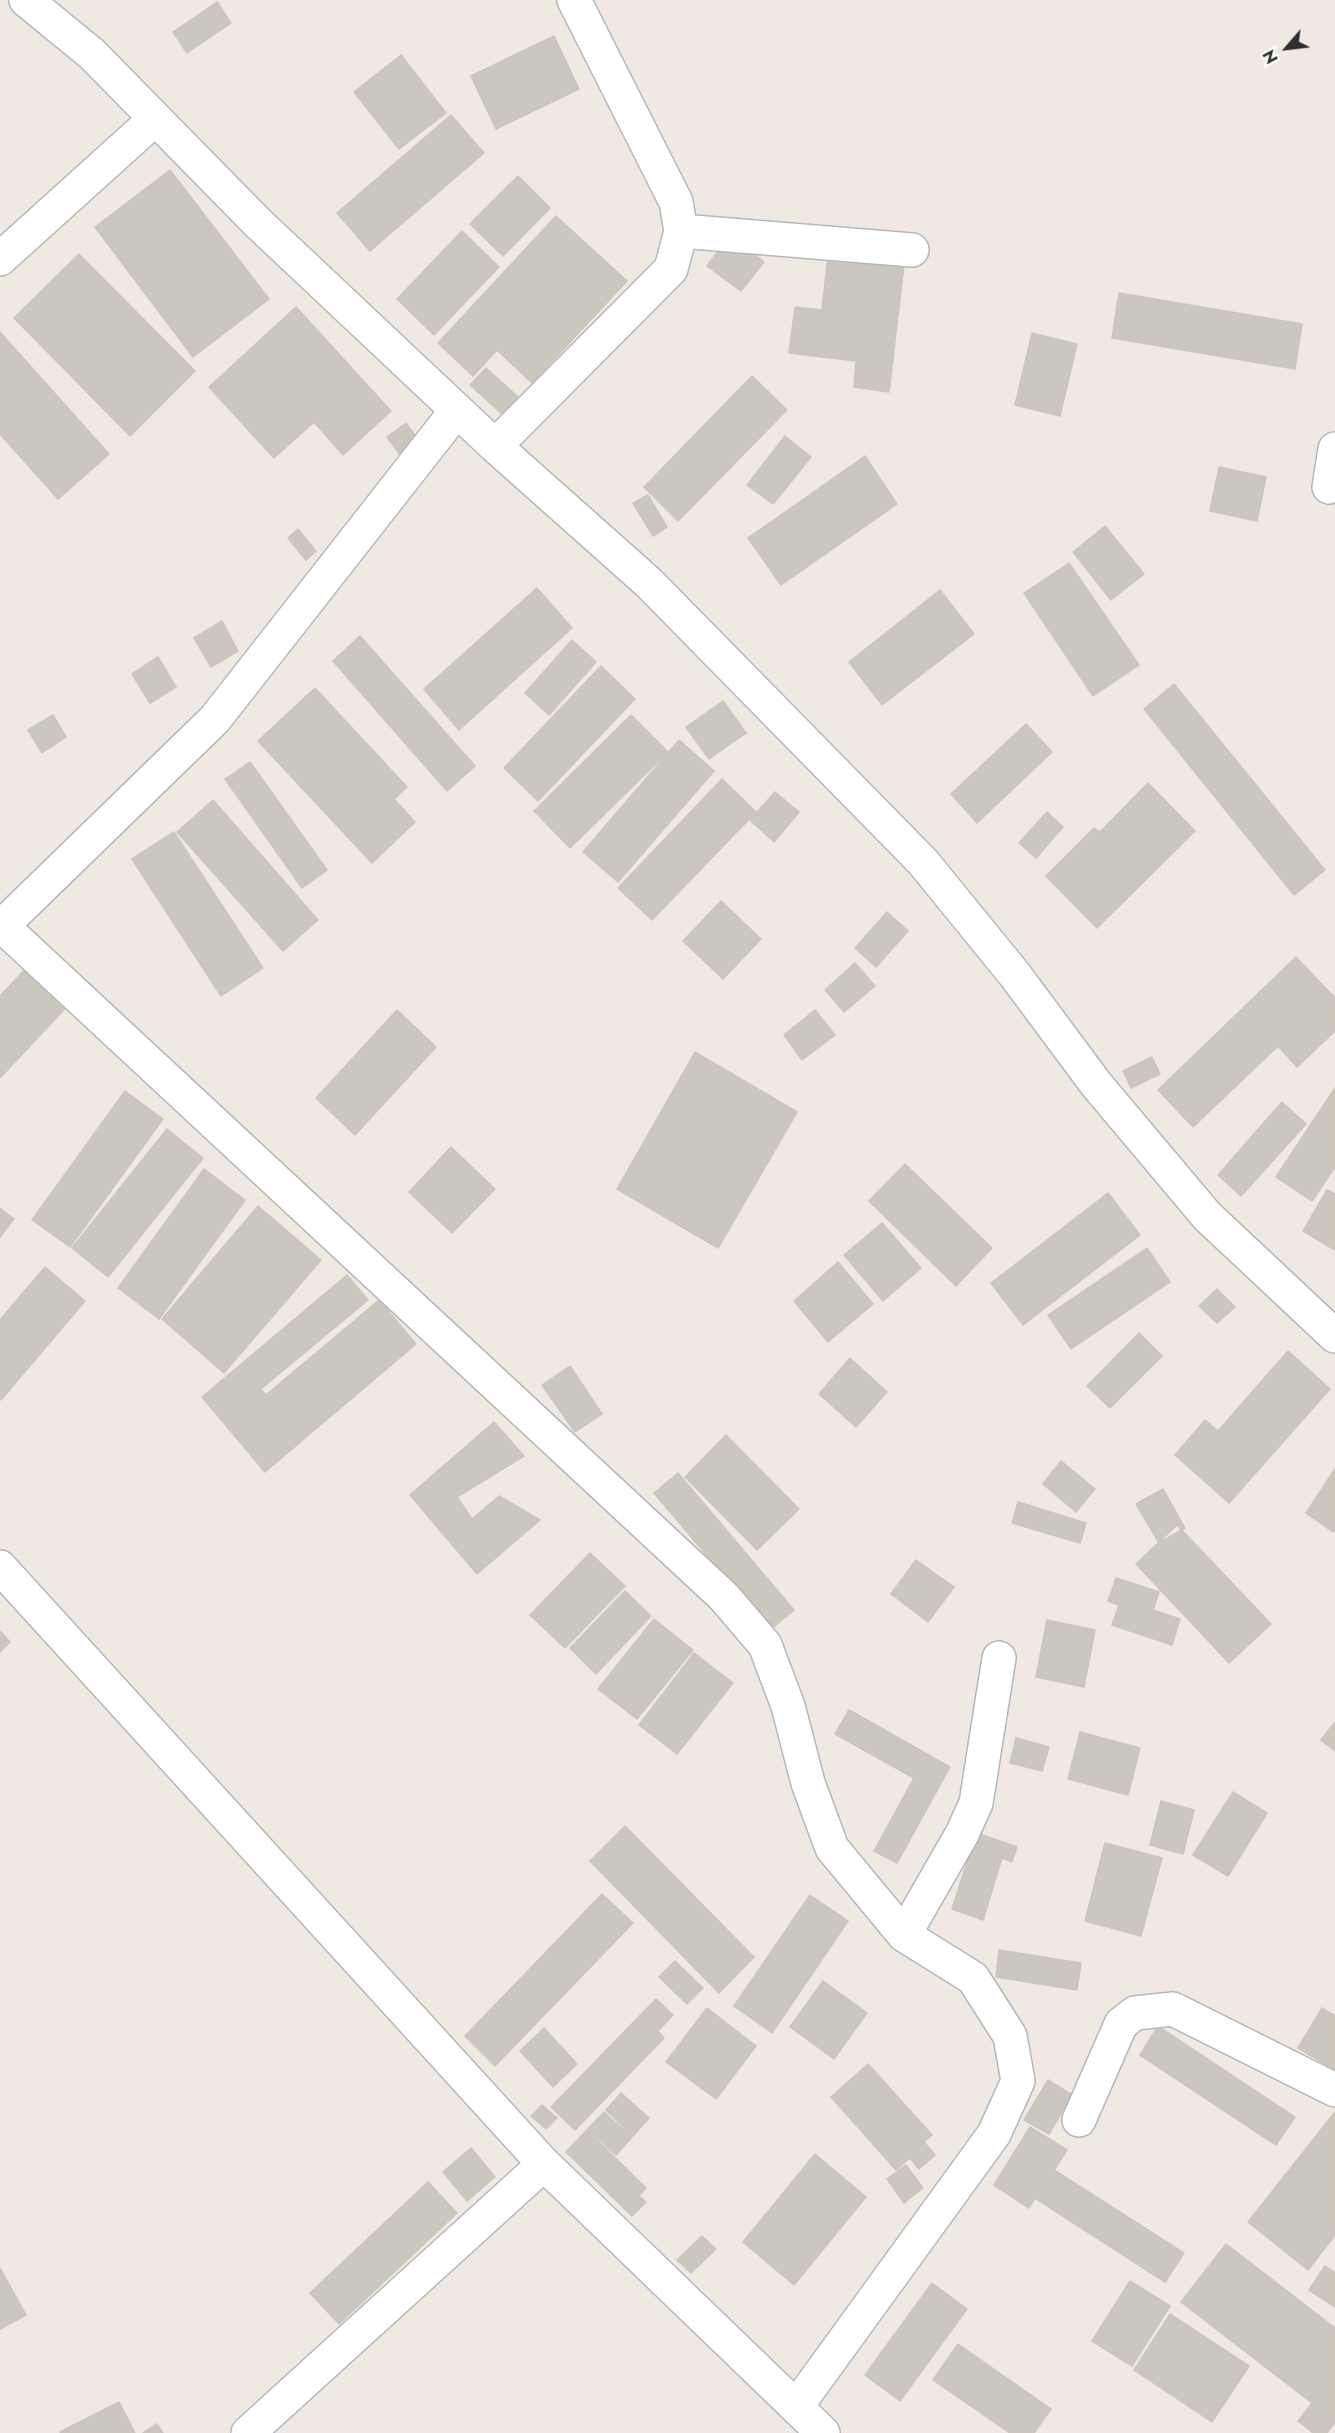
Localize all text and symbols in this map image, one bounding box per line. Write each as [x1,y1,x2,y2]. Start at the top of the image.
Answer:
north arrow [1257,18,1317,78]
text: N [1258,46,1284,68]

